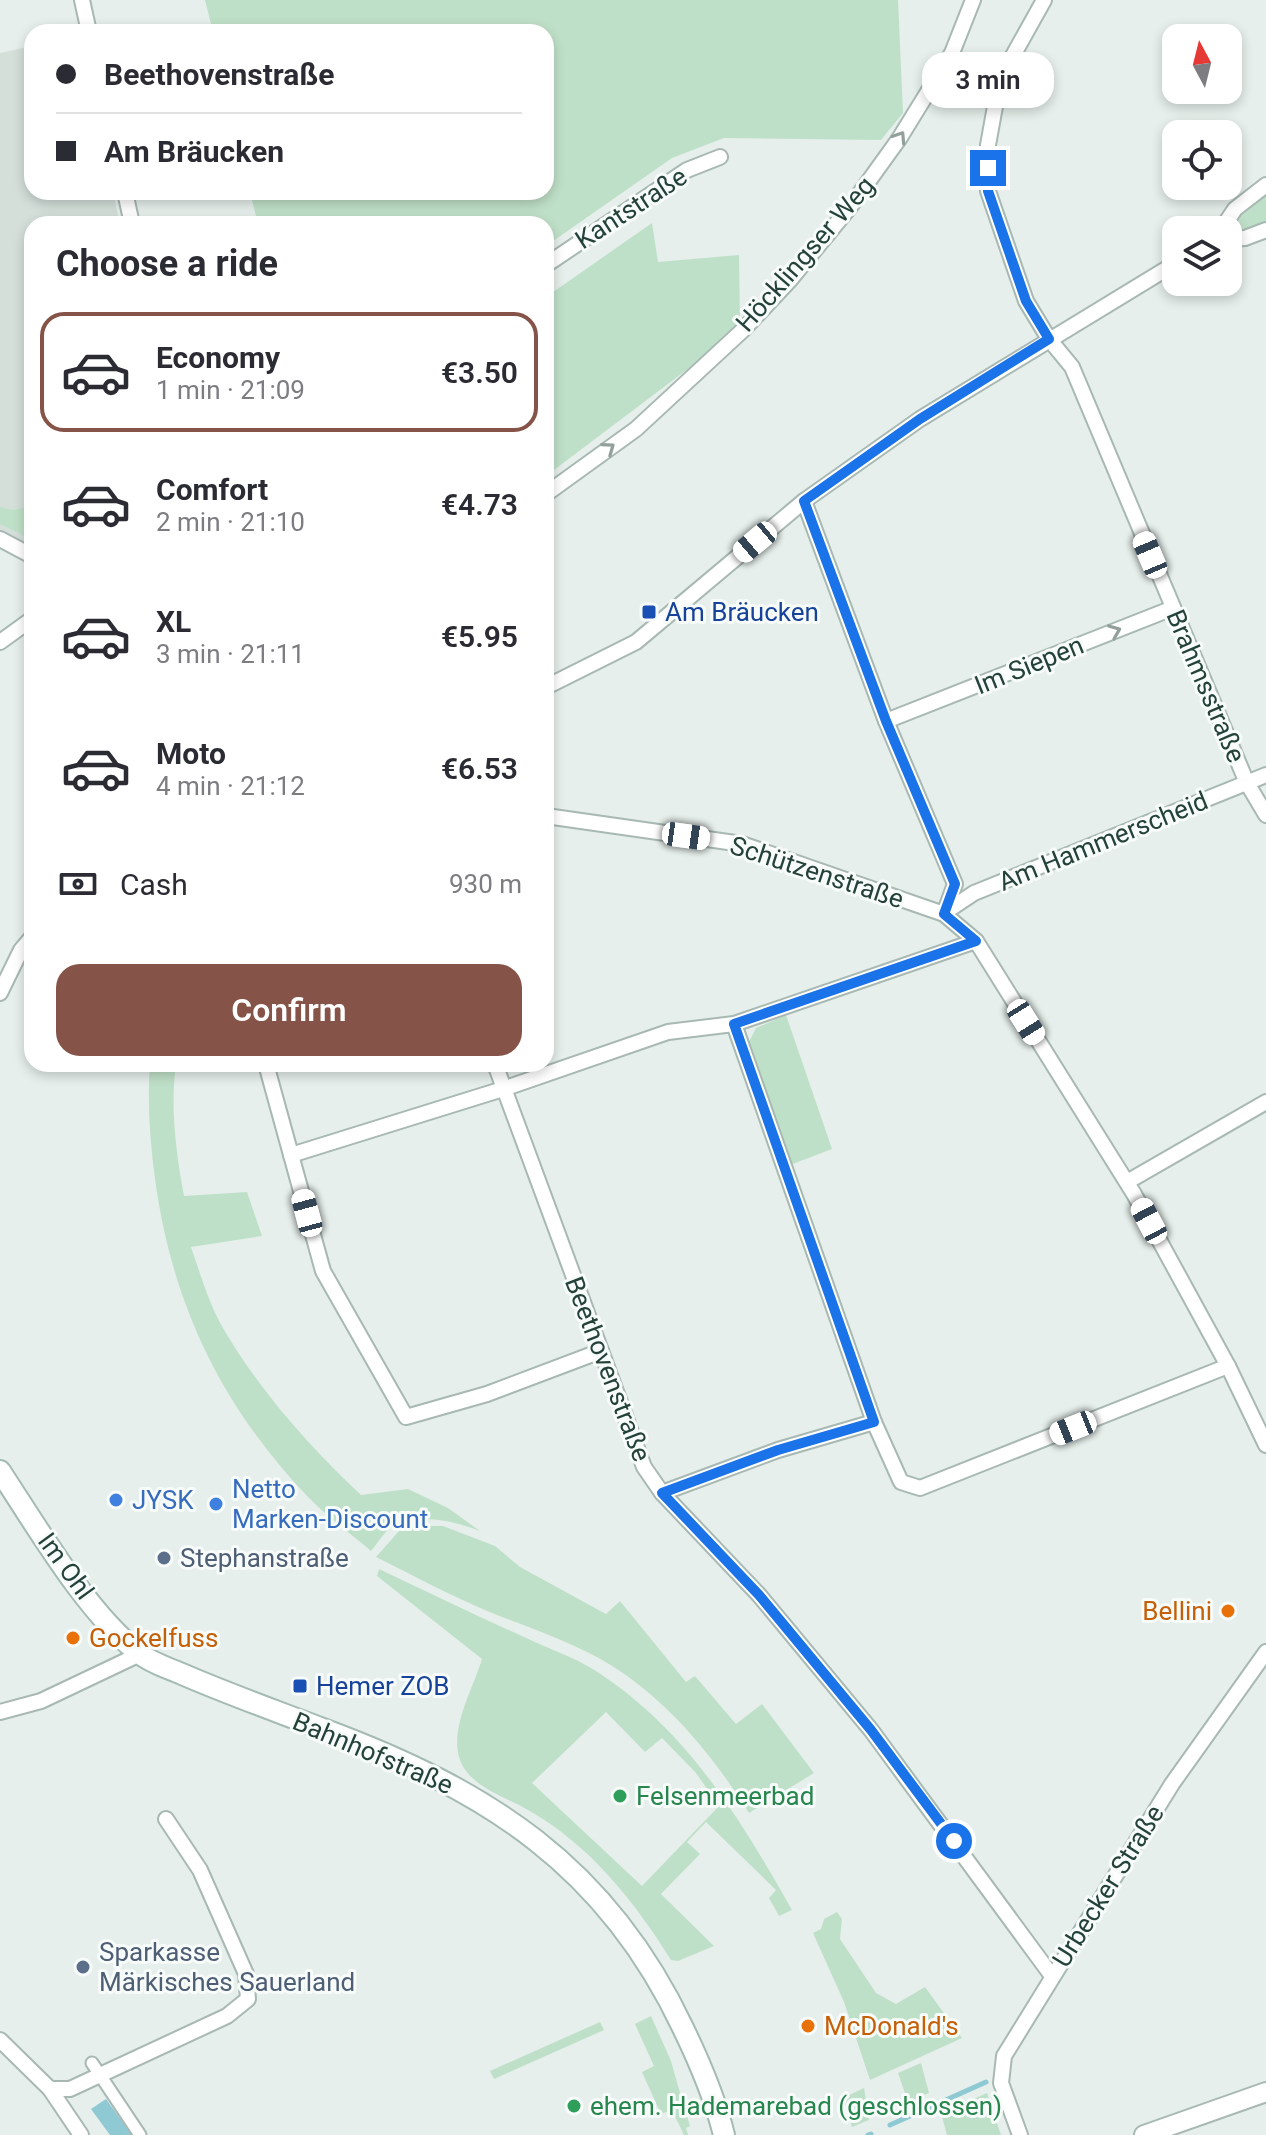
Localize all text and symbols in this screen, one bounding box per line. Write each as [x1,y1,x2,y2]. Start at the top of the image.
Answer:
north arrow [1162,24,1242,104]
map controls [1162,24,1242,296]
callout: 3 min [922,52,1054,108]
text: Beethovenstraße [104,57,335,92]
text: 3 min [955,65,1021,95]
button: locate [1162,120,1242,200]
one-way arrow [891,131,906,146]
text: Am Bräucken [104,134,284,169]
route end [970,150,1006,186]
street label: Kantstraße [570,161,692,255]
street label: Höcklingser Weg [730,170,880,338]
button: layers [1162,216,1242,296]
text: Choose a ride [56,243,278,285]
icon: car [60,336,132,408]
text: Economy [156,340,280,375]
text: €3.50 [441,355,518,390]
text: 1 min · 21:09 [156,375,305,405]
one-way arrow [601,443,615,458]
icon: car [60,468,132,540]
text: Comfort [156,472,268,507]
text: €4.73 [441,487,518,522]
text: 2 min · 21:10 [156,507,305,537]
car [729,517,781,567]
car [1130,528,1170,582]
place label: Am Bräucken [665,597,819,627]
icon: car [60,600,132,672]
marker: Am Bräucken [640,603,658,621]
text: XL [156,604,191,639]
street label: Brahmsstraße [1160,605,1252,767]
text: €5.95 [441,619,518,654]
one-way arrow [1107,624,1121,641]
street label: Im Siepen [970,630,1088,700]
text: 3 min · 21:11 [156,639,305,669]
icon: car [60,732,132,804]
text: Moto [156,736,226,771]
text: €6.53 [441,751,518,786]
text: 4 min · 21:12 [156,771,305,801]
street label: Am Hammerscheid [994,785,1212,897]
car [661,821,711,851]
street label: Schützenstraße [726,830,908,914]
icon: cash [56,862,100,906]
text: Cash [120,867,188,902]
text: 930 m [449,869,522,899]
button: Confirm [56,964,522,1056]
car [1003,995,1049,1049]
car [289,1187,325,1239]
car [1127,1194,1171,1248]
street label: Beethovenstraße [559,1272,657,1466]
car [1046,1408,1100,1448]
place label: Netto Marken-Discount [232,1474,428,1534]
place label: JYSK [132,1485,194,1515]
marker: JYSK [107,1491,125,1509]
marker: Netto Marken-Discount [207,1495,225,1513]
street label: Im Ohl [32,1527,100,1605]
place label: Stephanstraße [180,1543,349,1573]
marker: Stephanstraße [155,1549,173,1567]
place label: Bellini [1142,1596,1212,1626]
marker: Bellini [1219,1602,1237,1620]
place label: Gockelfuss [89,1623,218,1653]
marker: Gockelfuss [64,1629,82,1647]
place label: Hemer ZOB [316,1671,450,1701]
marker: Hemer ZOB [291,1677,309,1695]
street label: Bahnhofstraße [289,1706,457,1800]
place label: Felsenmeerbad [636,1781,814,1811]
marker: Felsenmeerbad [611,1787,629,1805]
street label: Urbecker Straße [1046,1799,1170,1973]
route start [936,1823,972,1859]
place label: Sparkasse Märkisches Sauerland [99,1937,355,1997]
marker: Sparkasse Märkisches Sauerland [74,1958,92,1976]
place label: McDonald's [824,2011,959,2041]
marker: McDonald's [799,2017,817,2035]
place label: ehem. Hademarebad (geschlossen) [590,2091,1002,2121]
marker: ehem. Hademarebad (geschlossen) [565,2097,583,2115]

